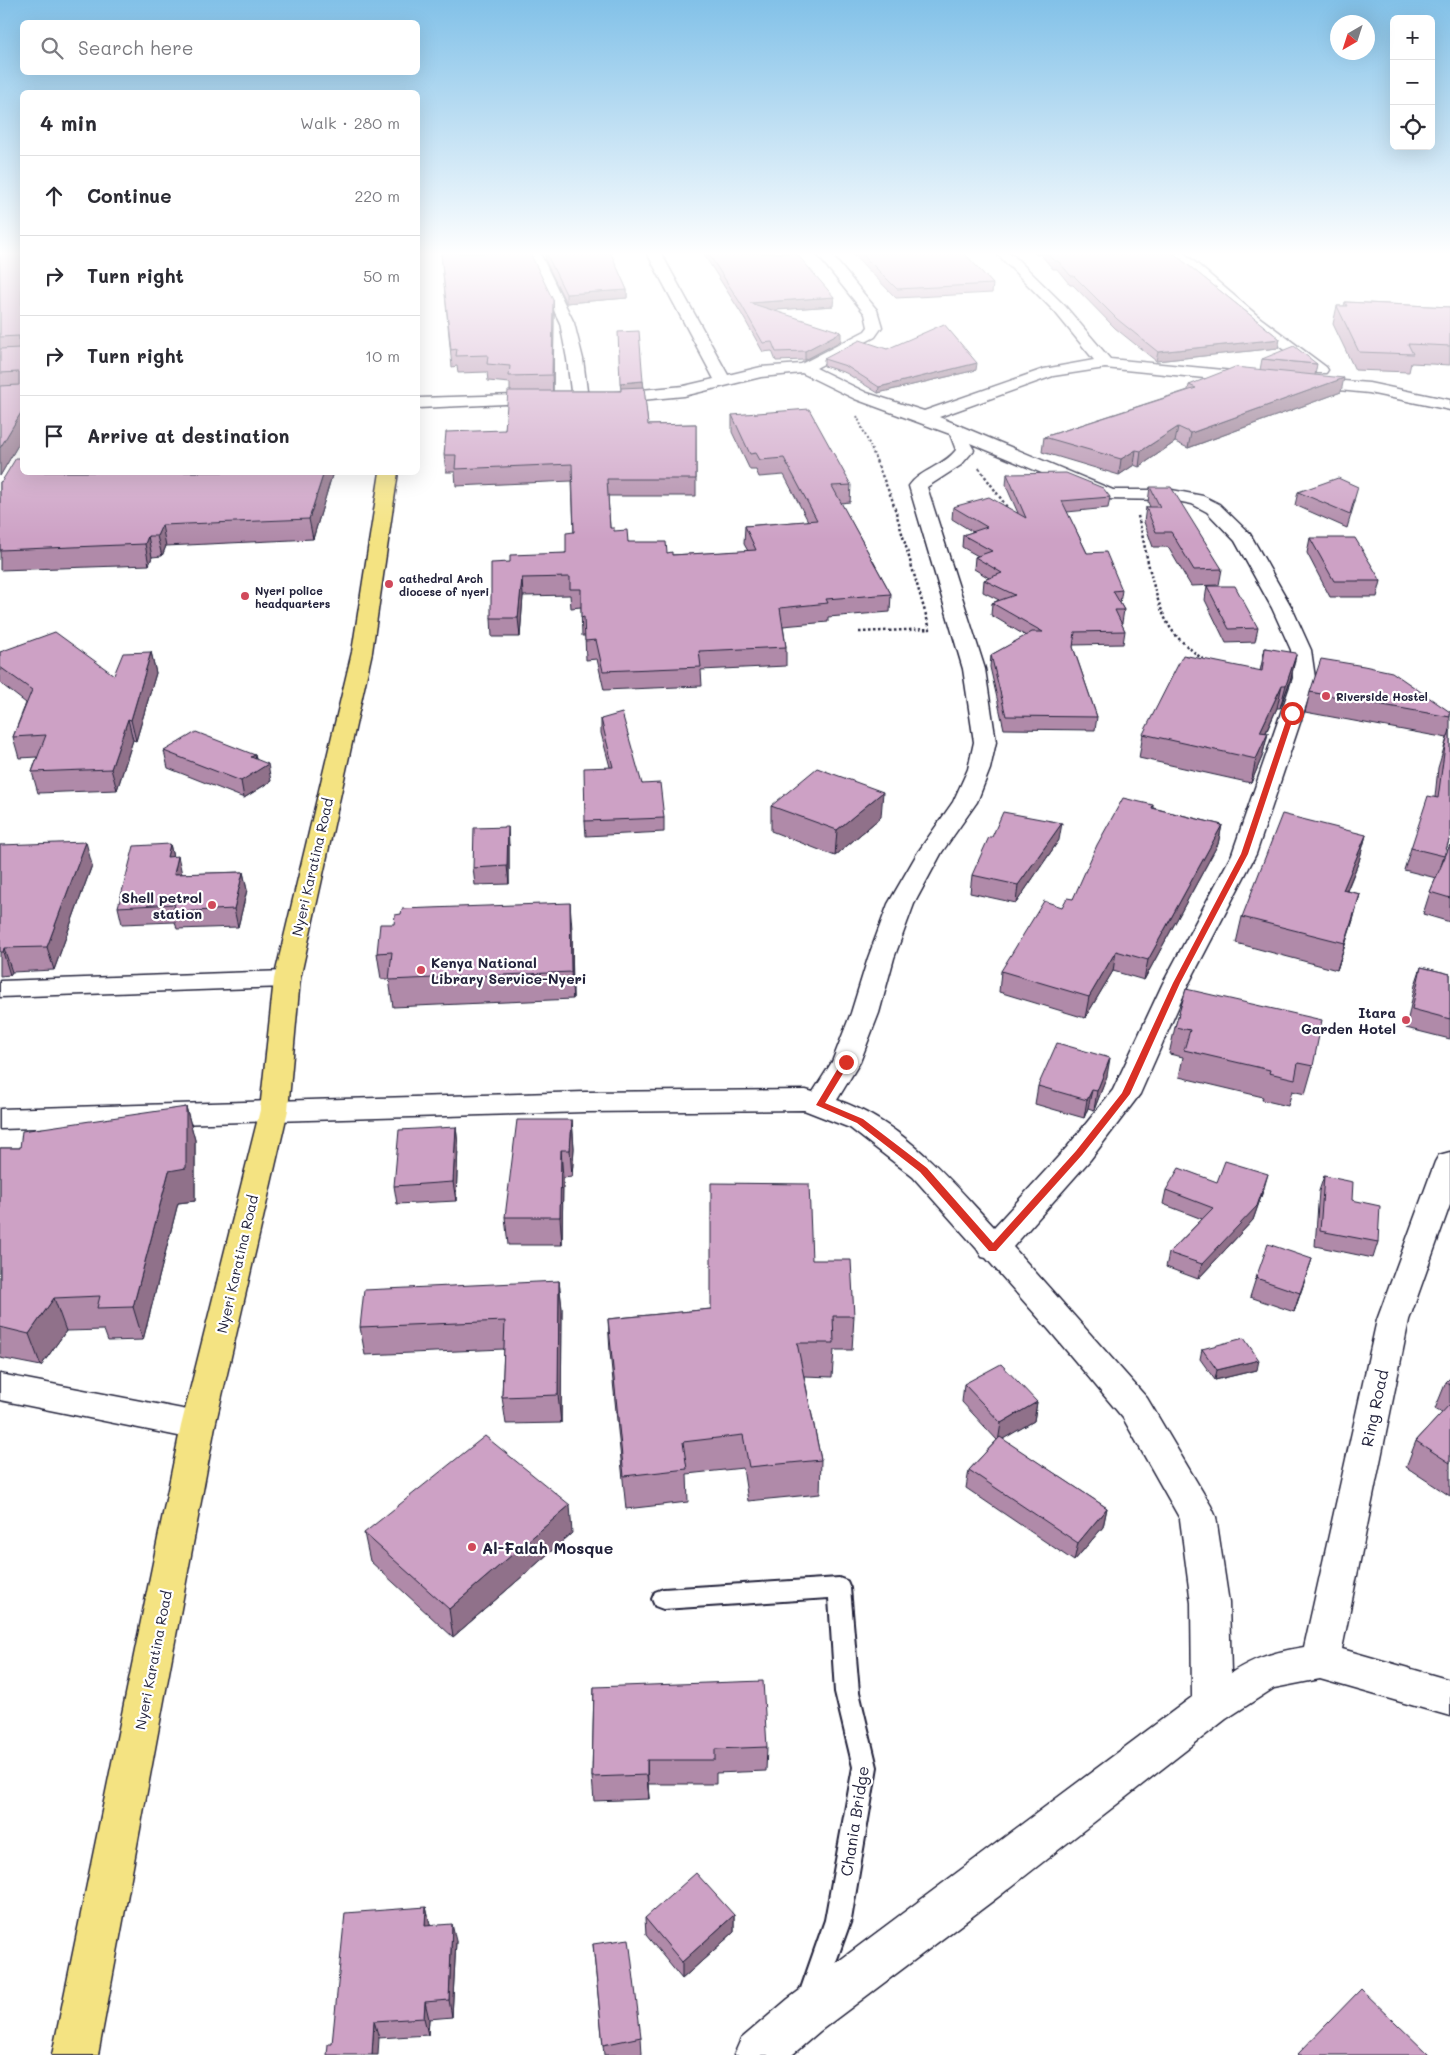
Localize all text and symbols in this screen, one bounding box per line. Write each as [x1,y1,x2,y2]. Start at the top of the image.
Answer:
north arrow [1330,15,1375,60]
map controls [1390,15,1435,150]
button: + [1390,15,1435,60]
search box [20,20,420,75]
icon: search [38,34,66,62]
text: Search here [78,35,194,60]
button: − [1390,60,1435,105]
button: locate [1390,105,1435,150]
text: 4 min [40,109,97,136]
text: Walk · 280 m [300,112,400,133]
icon: ahead [40,182,68,210]
text: Continue [87,183,172,208]
text: 220 m [354,185,400,206]
icon: right [40,262,68,290]
text: Turn right [87,263,184,288]
text: 50 m [363,265,400,286]
icon: right [40,342,68,370]
text: Turn right [87,343,184,368]
text: 10 m [365,345,400,366]
icon: arrive [40,422,68,450]
text: Arrive at destination [87,423,290,448]
place label: cathedral Arch diocese of nyeri [399,571,489,599]
marker: cathedral Arch diocese of nyeri [383,578,395,590]
place label: Nyeri police headquarters [255,583,331,611]
marker: Nyeri police headquarters [239,590,251,602]
place label: Riverside Hostel [1336,689,1428,704]
marker: Riverside Hostel [1320,690,1332,702]
route start [1281,702,1304,725]
street label: Nyeri Karatina Road [287,796,337,938]
place label: Shell petrol station [121,888,202,923]
marker: Shell petrol station [206,899,218,911]
place label: Kenya National Library Service-Nyeri [431,953,587,988]
marker: Kenya National Library Service-Nyeri [415,964,427,976]
place label: Itara Garden Hotel [1301,1003,1396,1038]
marker: Itara Garden Hotel [1400,1014,1412,1026]
route end [835,1051,858,1074]
street label: Nyeri Karatina Road [212,1193,262,1335]
street label: Ring Road [1356,1368,1392,1448]
place label: Al-Falah Mosque [482,1537,613,1558]
marker: Al-Falah Mosque [466,1541,478,1553]
street label: Nyeri Karatina Road [130,1589,176,1731]
street label: Chania Bridge [835,1764,873,1878]

